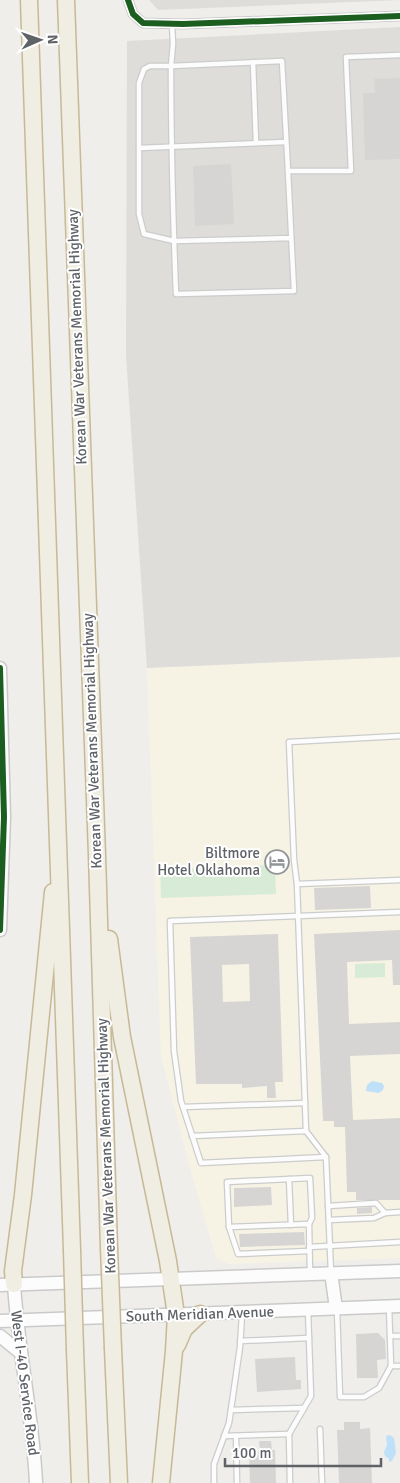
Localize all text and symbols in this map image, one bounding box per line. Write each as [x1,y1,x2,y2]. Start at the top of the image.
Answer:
north arrow [15,15,65,65]
text: N [44,34,61,45]
street label: Korean War Veterans Memorial Highway [64,209,90,465]
street label: Korean War Veterans Memorial Highway [79,613,105,869]
place label: Biltmore Hotel Oklahoma [157,844,260,879]
hotel icon: Biltmore Hotel Oklahoma [264,849,290,875]
street label: Korean War Veterans Memorial Highway [93,1018,119,1274]
street label: South Meridian Avenue [125,1302,275,1326]
street label: West I-40 Service Road [7,1309,43,1457]
scale bar [225,1436,381,1468]
text: 100 m [232,1444,272,1462]

